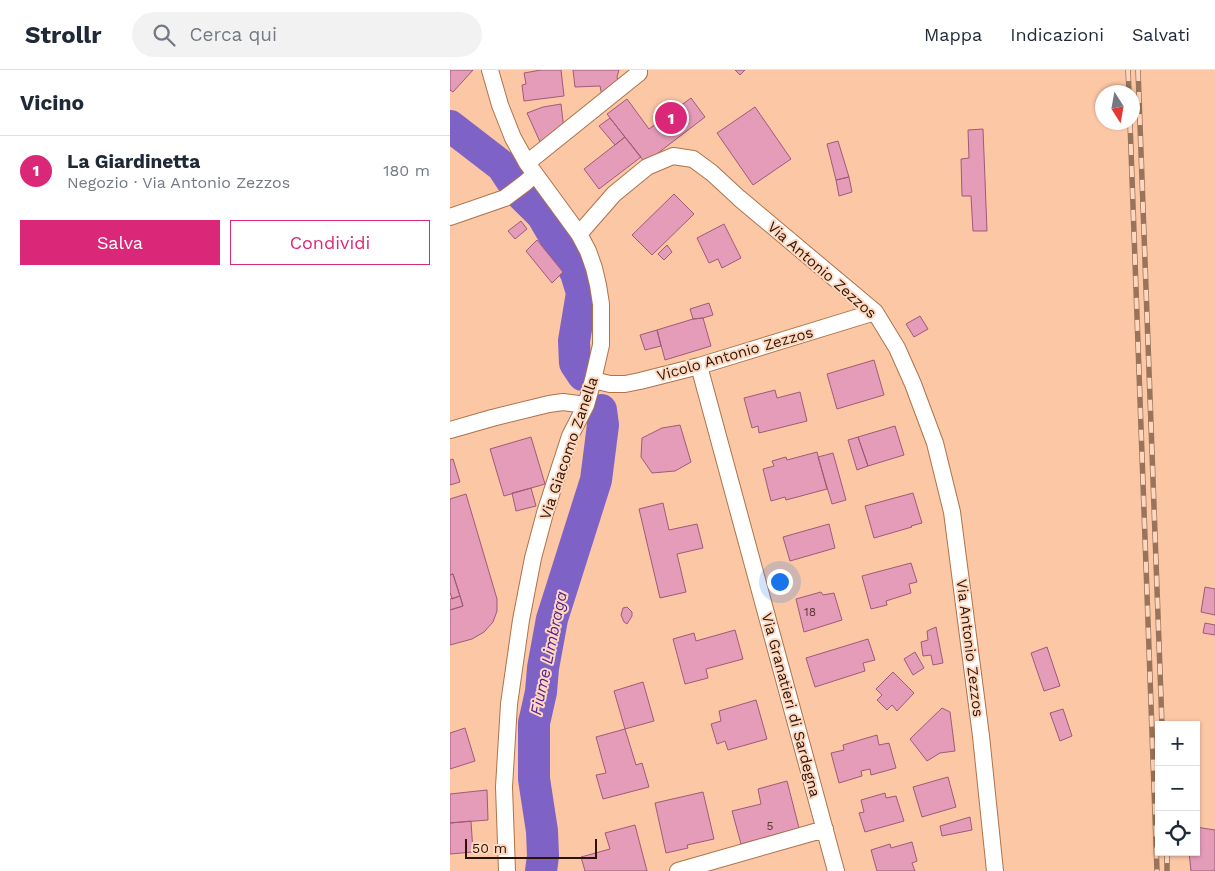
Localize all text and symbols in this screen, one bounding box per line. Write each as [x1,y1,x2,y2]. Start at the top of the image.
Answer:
search box [132,12,482,57]
text: Strollr [25,21,102,49]
icon: search [150,21,178,49]
text: Cerca qui [190,23,277,46]
text: Mappa [924,24,982,45]
text: Indicazioni [1010,24,1104,45]
text: Salvati [1132,24,1190,45]
north arrow [1095,85,1140,130]
text: Vicino [20,90,84,115]
pin: 1 [655,99,687,137]
text: La Giardinetta [67,150,200,173]
text: 1 [33,161,39,180]
text: 180 m [383,161,430,180]
text: Negozio · Via Antonio Zezzos [67,173,290,192]
street label: Via Antonio Zezzos [764,218,880,322]
button: Salva [20,220,220,265]
button: Condividi [230,220,430,265]
street label: Vicolo Antonio Zezzos [655,323,815,385]
street label: Via Giacomo Zanella [536,374,602,522]
your location [767,569,793,595]
street label: Via Antonio Zezzos [953,578,987,718]
water label: Fiume Limbraga [526,589,571,717]
house number: 18 [804,605,816,619]
street label: Via Granatieri di Sardegna [758,611,824,800]
map controls [1155,721,1200,856]
button: + [1155,721,1200,766]
button: − [1155,766,1200,811]
button: locate [1155,811,1200,856]
house number: 5 [767,819,774,833]
scale bar [465,836,598,859]
text: 50 m [472,840,507,856]

